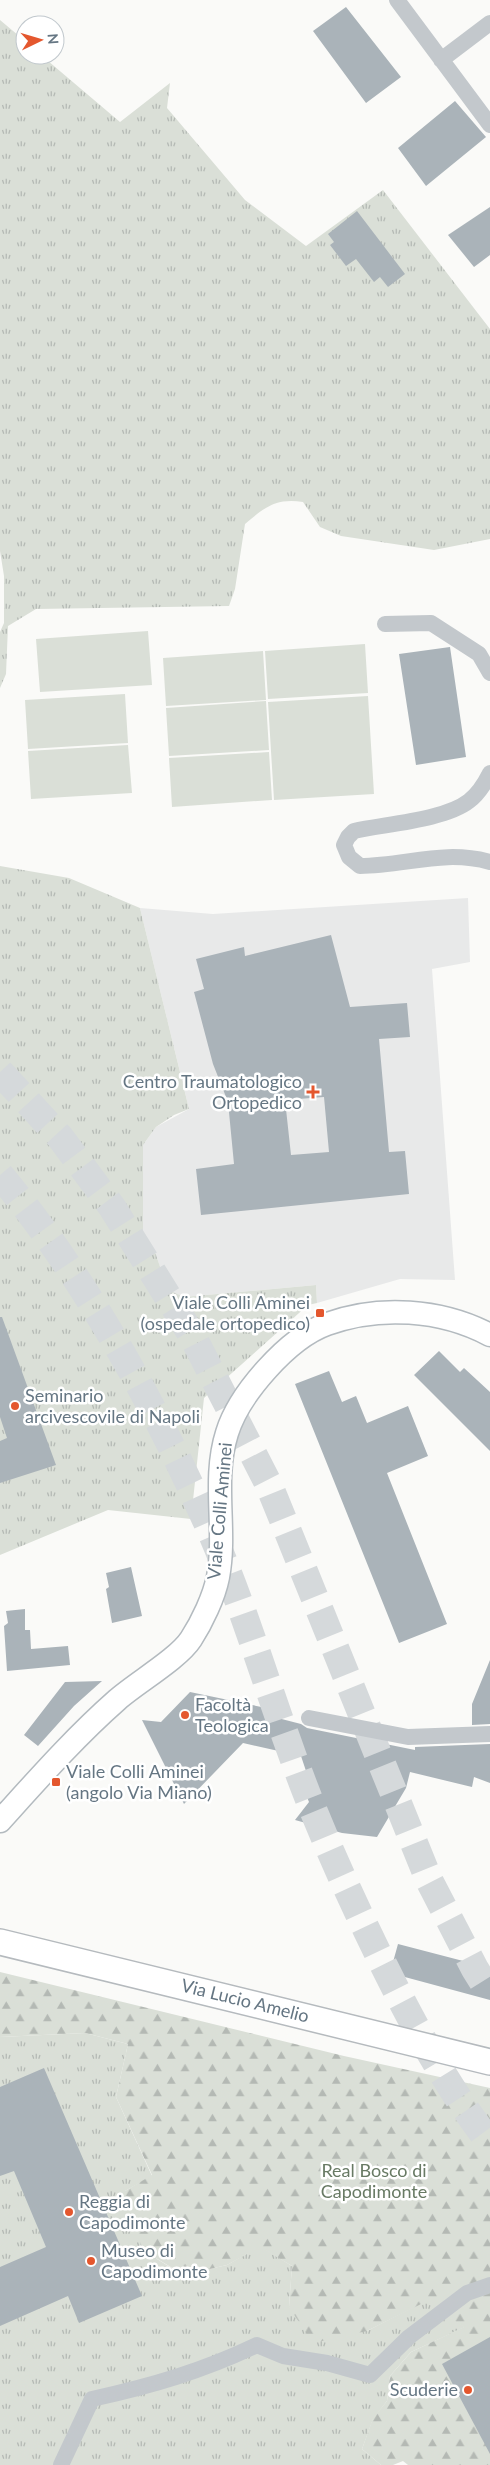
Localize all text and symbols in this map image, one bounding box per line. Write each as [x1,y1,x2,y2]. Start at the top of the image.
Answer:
north arrow [15,15,65,65]
text: N [45,33,62,45]
place label: Centro Traumatologico Ortopedico [123,1070,302,1113]
marker: Centro Traumatologico Ortopedico [306,1085,320,1099]
place label: Viale Colli Aminei (ospedale ortopedico) [140,1291,310,1334]
marker: Viale Colli Aminei (ospedale ortopedico) [314,1307,326,1319]
place label: Seminario arcivescovile di Napoli [25,1384,200,1427]
marker: Seminario arcivescovile di Napoli [9,1400,21,1412]
street label: Viale Colli Aminei [202,1441,236,1581]
place label: Facoltà Teologica [195,1693,269,1736]
marker: Facoltà Teologica [179,1709,191,1721]
place label: Viale Colli Aminei (angolo Via Miano) [66,1760,212,1803]
marker: Viale Colli Aminei (angolo Via Miano) [50,1776,62,1788]
street label: Via Lucio Amelio [179,1973,312,2027]
park label: Real Bosco di Capodimonte [321,2159,427,2202]
place label: Reggia di Capodimonte [79,2190,186,2233]
marker: Reggia di Capodimonte [63,2206,75,2218]
place label: Museo di Capodimonte [101,2239,208,2282]
marker: Museo di Capodimonte [85,2255,97,2267]
place label: Scuderie [390,2378,458,2400]
marker: Scuderie [462,2384,474,2396]

